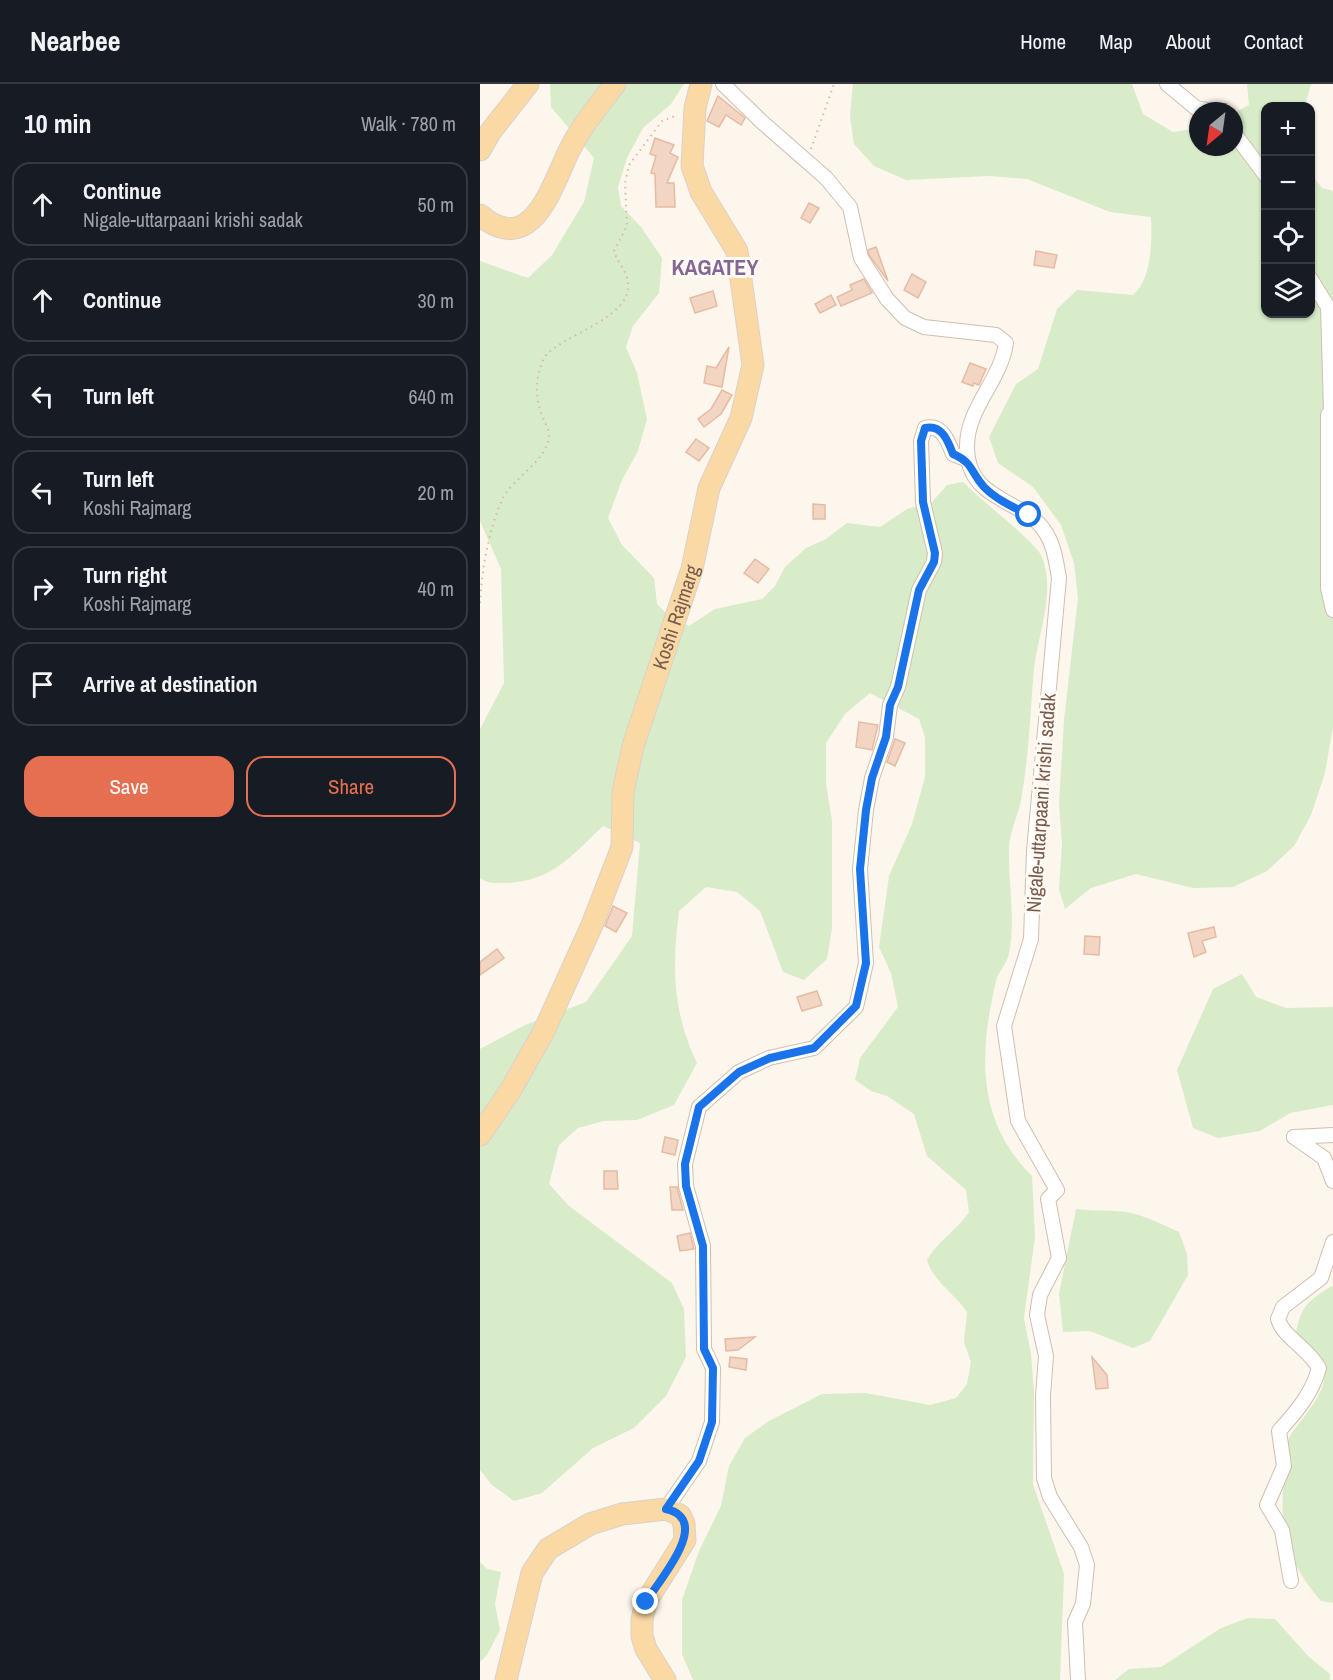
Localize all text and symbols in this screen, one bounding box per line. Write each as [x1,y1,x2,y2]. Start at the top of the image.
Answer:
text: Nearbee [30,22,121,60]
text: Home [1020,27,1066,56]
text: Map [1099,27,1133,56]
text: About [1166,27,1211,56]
text: Contact [1244,27,1303,56]
north arrow [1189,102,1243,156]
map controls [1261,102,1315,318]
button: + [1261,102,1315,156]
text: 10 min [24,106,92,141]
text: Walk · 780 m [361,110,456,137]
button: − [1261,156,1315,210]
text: Continue [83,176,161,206]
icon: ahead [26,188,59,221]
text: 50 m [418,191,454,218]
text: Nigale-uttarpaani krishi sadak [83,206,303,233]
button: locate [1261,210,1315,264]
district label: KAGATEY [672,252,759,282]
button: layers [1261,264,1315,318]
icon: ahead [26,284,59,317]
text: Continue [83,285,161,315]
text: 30 m [418,287,454,314]
icon: left [26,380,59,413]
text: Turn left [83,381,154,411]
text: 640 m [408,383,454,410]
text: Turn left [83,464,154,494]
icon: left [26,476,59,509]
text: 20 m [418,479,454,506]
text: Koshi Rajmarg [83,494,191,521]
route start [1015,501,1041,527]
text: Turn right [83,560,167,590]
street label: Koshi Rajmarg [645,561,705,673]
icon: right [26,572,59,605]
text: 40 m [418,575,454,602]
text: Koshi Rajmarg [83,590,191,617]
icon: arrive [26,668,59,701]
text: Arrive at destination [83,669,257,699]
street label: Nigale-uttarpaani krishi sadak [1019,692,1062,913]
button: Save [24,756,234,817]
button: Share [246,756,456,817]
route end [632,1588,658,1614]

